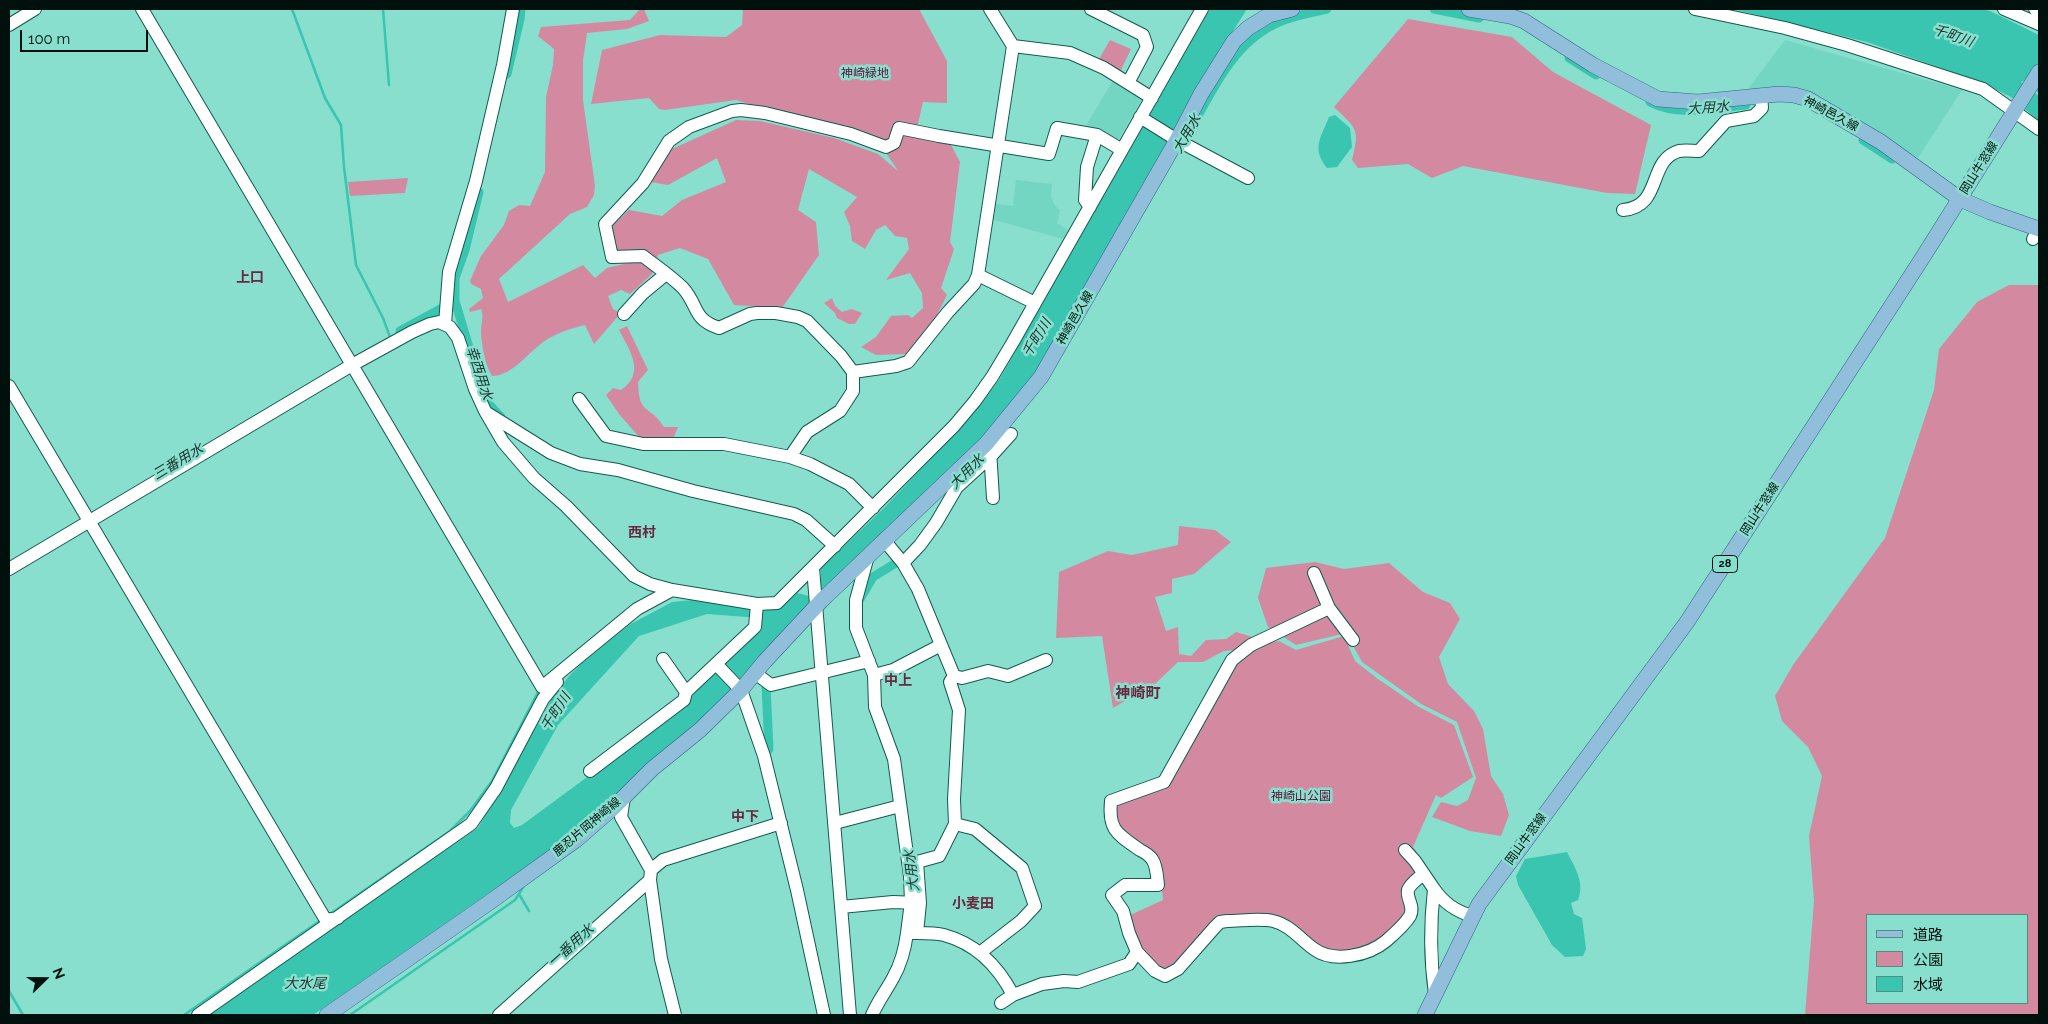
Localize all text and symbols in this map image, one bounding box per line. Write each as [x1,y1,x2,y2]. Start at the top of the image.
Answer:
scale bar [22,20,150,52]
water label: 千町川 [1930,21,1976,51]
text: 100 m [28,30,70,48]
park label: 神崎緑地 [841,66,889,80]
street label: 神崎邑久線 [1801,94,1861,134]
water label: 大用水 [1686,98,1730,118]
water label: 大用水 [1169,112,1205,156]
street label: 岡山牛窓線 [1957,139,2001,197]
district label: 上口 [236,270,264,286]
street label: 神崎邑久線 [1054,288,1096,348]
water label: 千町川 [1019,316,1055,360]
water label: 幸西用水 [462,344,496,402]
water label: 三番用水 [150,440,206,484]
water label: 大用水 [946,451,988,493]
street label: 岡山牛窓線 [1738,480,1782,538]
district label: 西村 [628,525,656,541]
road number: 28 [1712,556,1738,572]
district label: 中上 [884,673,912,689]
district label: 神崎町 [1116,684,1160,702]
water label: 千町川 [538,690,574,734]
park label: 神崎山公園 [1271,789,1331,803]
street label: 鹿忍片岡神崎線 [550,794,624,860]
district label: 中下 [731,809,759,825]
street label: 岡山牛窓線 [1503,810,1549,868]
water label: 大用水 [901,849,923,893]
district label: 小麦田 [952,896,994,912]
legend [1866,914,2028,1004]
water label: 一番用水 [545,921,597,971]
text: 道路 [1913,926,1943,944]
text: 公園 [1913,951,1943,969]
north arrow [20,954,70,1004]
text: N [49,965,68,981]
water label: 大水尾 [284,976,326,992]
text: 水域 [1913,976,1943,994]

